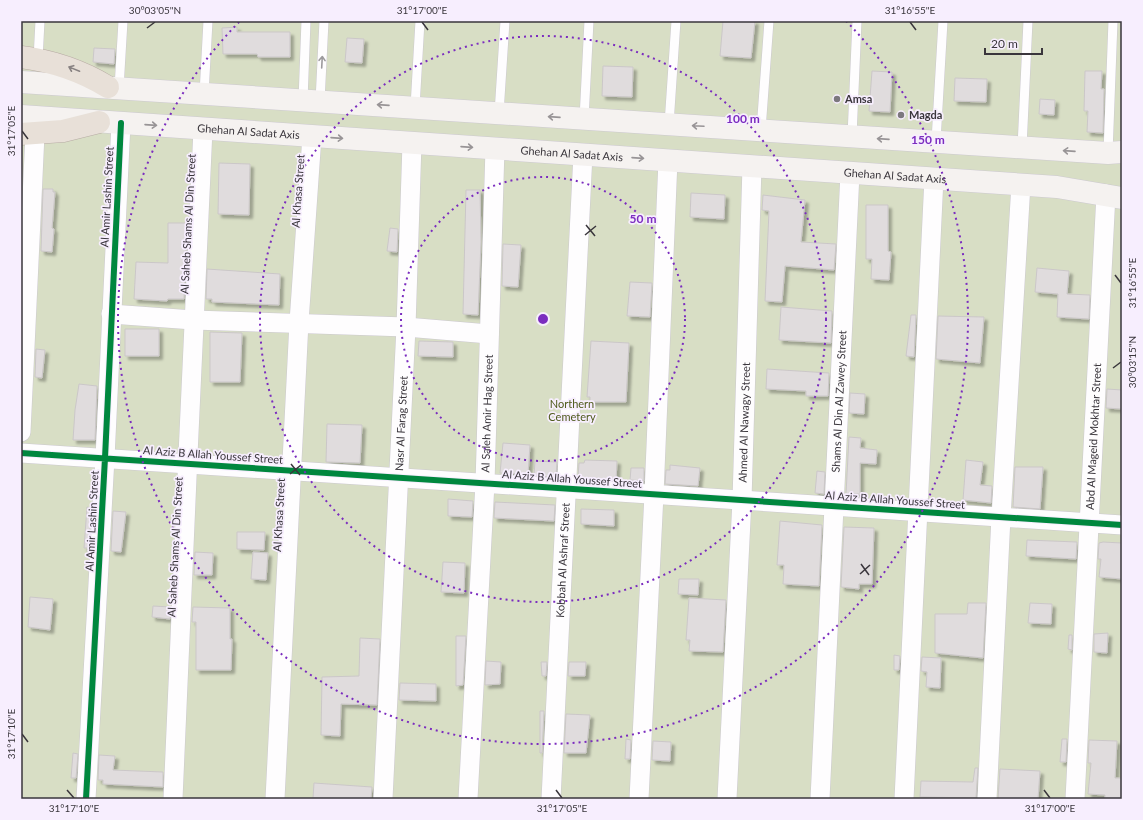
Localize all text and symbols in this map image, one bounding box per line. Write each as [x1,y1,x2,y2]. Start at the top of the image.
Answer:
text: 30°03'05"N [129,4,181,16]
text: 31°17'00"E [397,4,447,16]
text: 31°16'55"E [885,4,935,16]
scale bar [985,30,1042,56]
text: 20 m [991,36,1018,51]
one-way arrow [318,56,326,69]
one-way arrow [68,64,80,72]
place label: Amsa [844,92,872,105]
marker: Amsa [832,94,842,104]
one-way arrow [377,102,390,109]
text: 31°17'05"E [5,106,17,156]
place label: Magda [909,108,942,121]
marker: Magda [896,110,906,120]
text: 100 m [726,111,760,126]
one-way arrow [548,113,561,120]
street label: Ghehan Al Sadat Axis [197,121,300,141]
one-way arrow [144,122,157,129]
one-way arrow [692,122,705,130]
text: 150 m [911,132,945,147]
one-way arrow [330,134,343,141]
one-way arrow [877,135,890,142]
one-way arrow [460,143,473,150]
street label: Ghehan Al Sadat Axis [520,143,624,163]
street label: Al Amir Lashin Street [97,146,116,248]
one-way arrow [1063,147,1076,154]
street label: Al Saheb Shams Al Din Street [177,153,198,294]
street label: Al Khasa Street [288,154,307,228]
one-way arrow [631,155,644,162]
street label: Ghehan Al Sadat Axis [843,165,947,185]
text: 50 m [630,211,656,226]
text: 31°16'55"E [1126,258,1138,308]
centre of rings [536,312,550,326]
street label: Shams Al Din Al Zawey Street [829,330,848,473]
text: 30°03'15"N [1126,336,1138,388]
street label: Al Saleh Amir Hag Street [478,354,495,473]
street label: Ahmed Al Nawagy Street [736,362,752,483]
street label: Abd Al Mageid Mokhtar Street [1083,363,1103,510]
street label: Nasr Al Farag Street [392,375,410,471]
park label: Northern Cemetery [548,397,596,423]
street label: Al Aziz B Allah Youssef Street [143,443,283,466]
street label: Al Aziz B Allah Youssef Street [502,467,642,490]
street label: Al Amir Lashin Street [82,470,101,572]
street label: Al Saheb Shams Al Din Street [164,476,185,617]
street label: Al Khasa Street [270,478,287,552]
street label: Al Aziz B Allah Youssef Street [825,488,965,511]
street label: Kobbah Al Ashraf Street [553,502,572,618]
text: 31°17'10"E [5,709,17,759]
text: 31°17'10"E [49,802,99,814]
text: 31°17'05"E [537,802,587,814]
text: 31°17'00"E [1025,802,1075,814]

